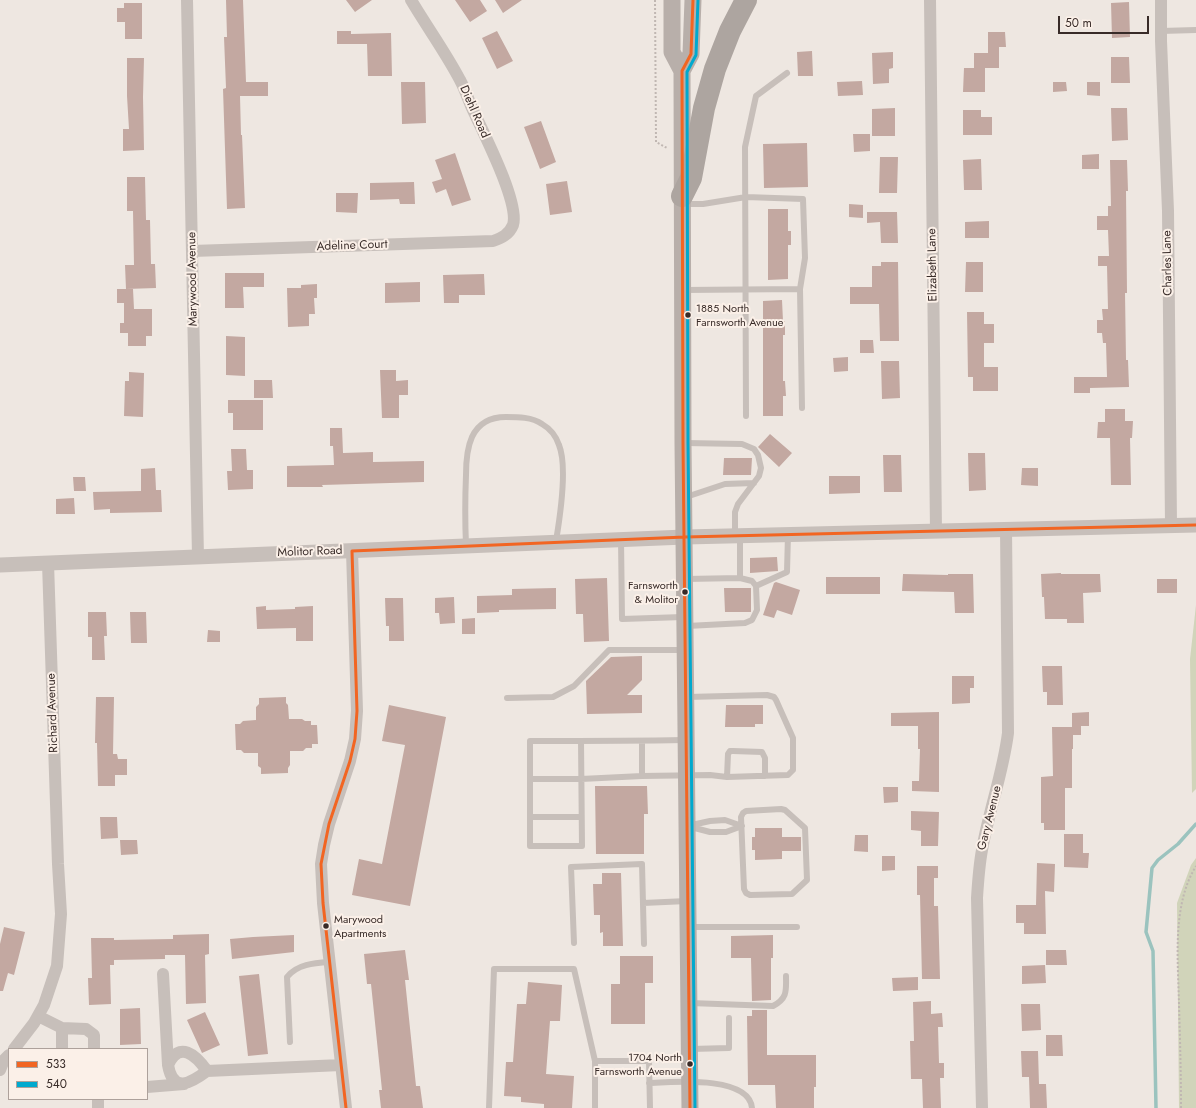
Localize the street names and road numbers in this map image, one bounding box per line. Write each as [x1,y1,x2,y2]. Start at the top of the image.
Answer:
street label: Diehl Road [456,83,492,141]
street label: Elizabeth Lane [925,228,941,302]
street label: Charles Lane [1160,230,1176,296]
street label: Marywood Avenue [185,232,201,326]
street label: Adeline Court [316,238,388,254]
street label: Molitor Road [277,544,343,560]
street label: Richard Avenue [44,673,62,753]
street label: Gary Avenue [975,784,1005,852]

